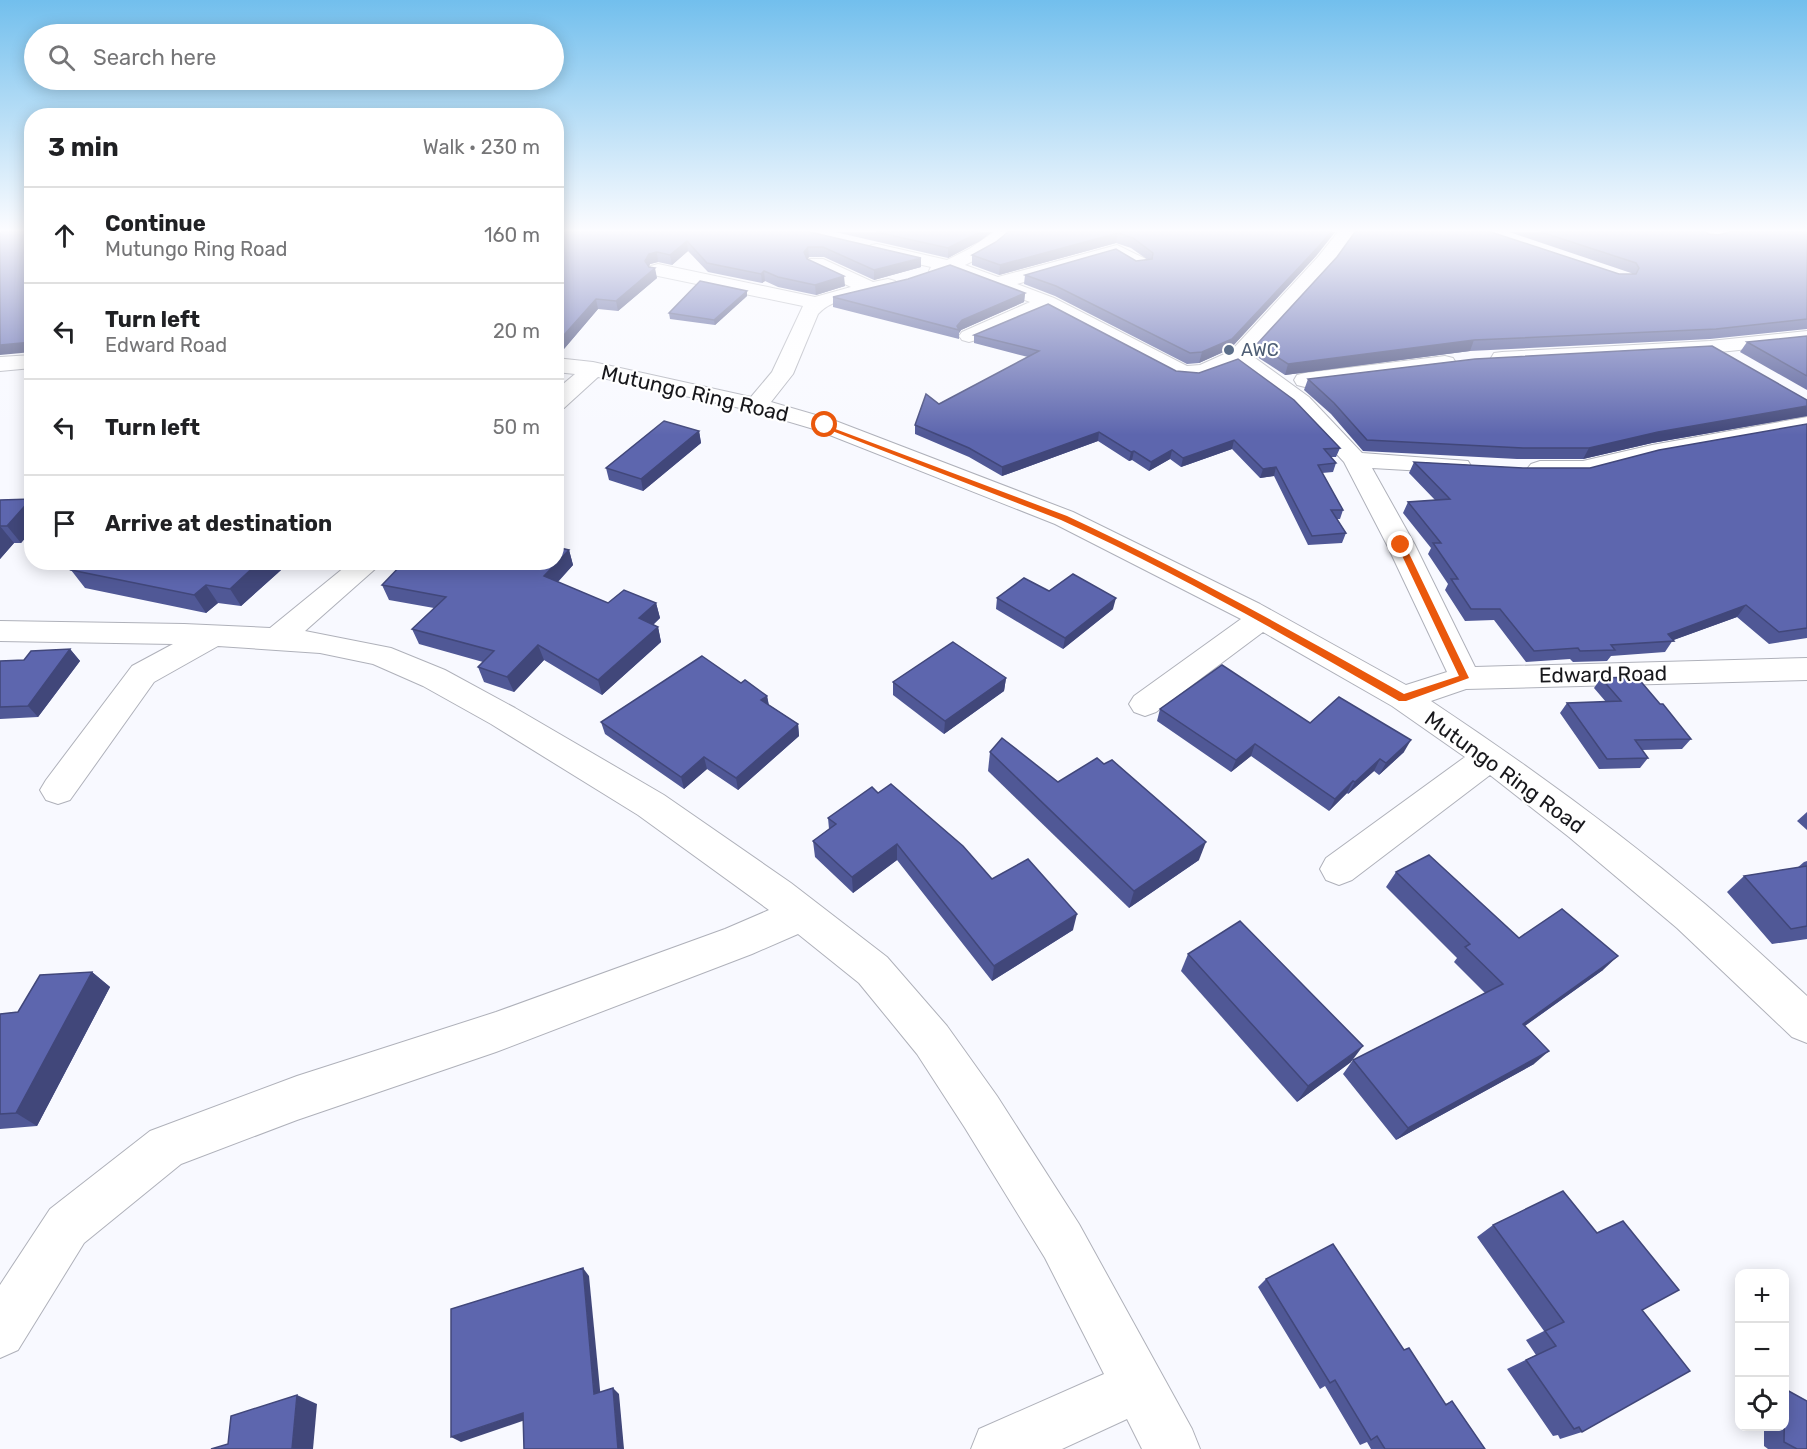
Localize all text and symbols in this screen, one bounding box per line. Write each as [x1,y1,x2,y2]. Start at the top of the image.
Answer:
search box [24,24,564,90]
icon: search [45,41,78,74]
text: Search here [93,44,216,71]
text: 3 min [48,132,119,163]
text: Walk · 230 m [423,135,540,159]
text: Continue [105,210,206,237]
icon: ahead [48,219,81,252]
text: 160 m [484,223,540,247]
text: Mutungo Ring Road [105,237,288,261]
text: Turn left [105,306,200,333]
icon: left [48,315,81,348]
text: 20 m [493,319,540,343]
text: Edward Road [105,333,227,357]
place label: AWC [1241,339,1279,361]
marker: AWC [1222,343,1236,357]
street label: Mutungo Ring Road [599,359,791,427]
icon: left [48,411,81,444]
route start [811,411,837,437]
text: Turn left [105,414,200,441]
text: 50 m [493,415,540,439]
icon: arrive [48,507,81,540]
text: Arrive at destination [105,510,332,537]
route end [1387,531,1413,557]
street label: Edward Road [1539,660,1667,688]
street label: Mutungo Ring Road [1420,706,1590,838]
map controls [1735,1269,1789,1431]
button: + [1735,1269,1789,1323]
button: − [1735,1323,1789,1377]
button: locate [1735,1377,1789,1431]

